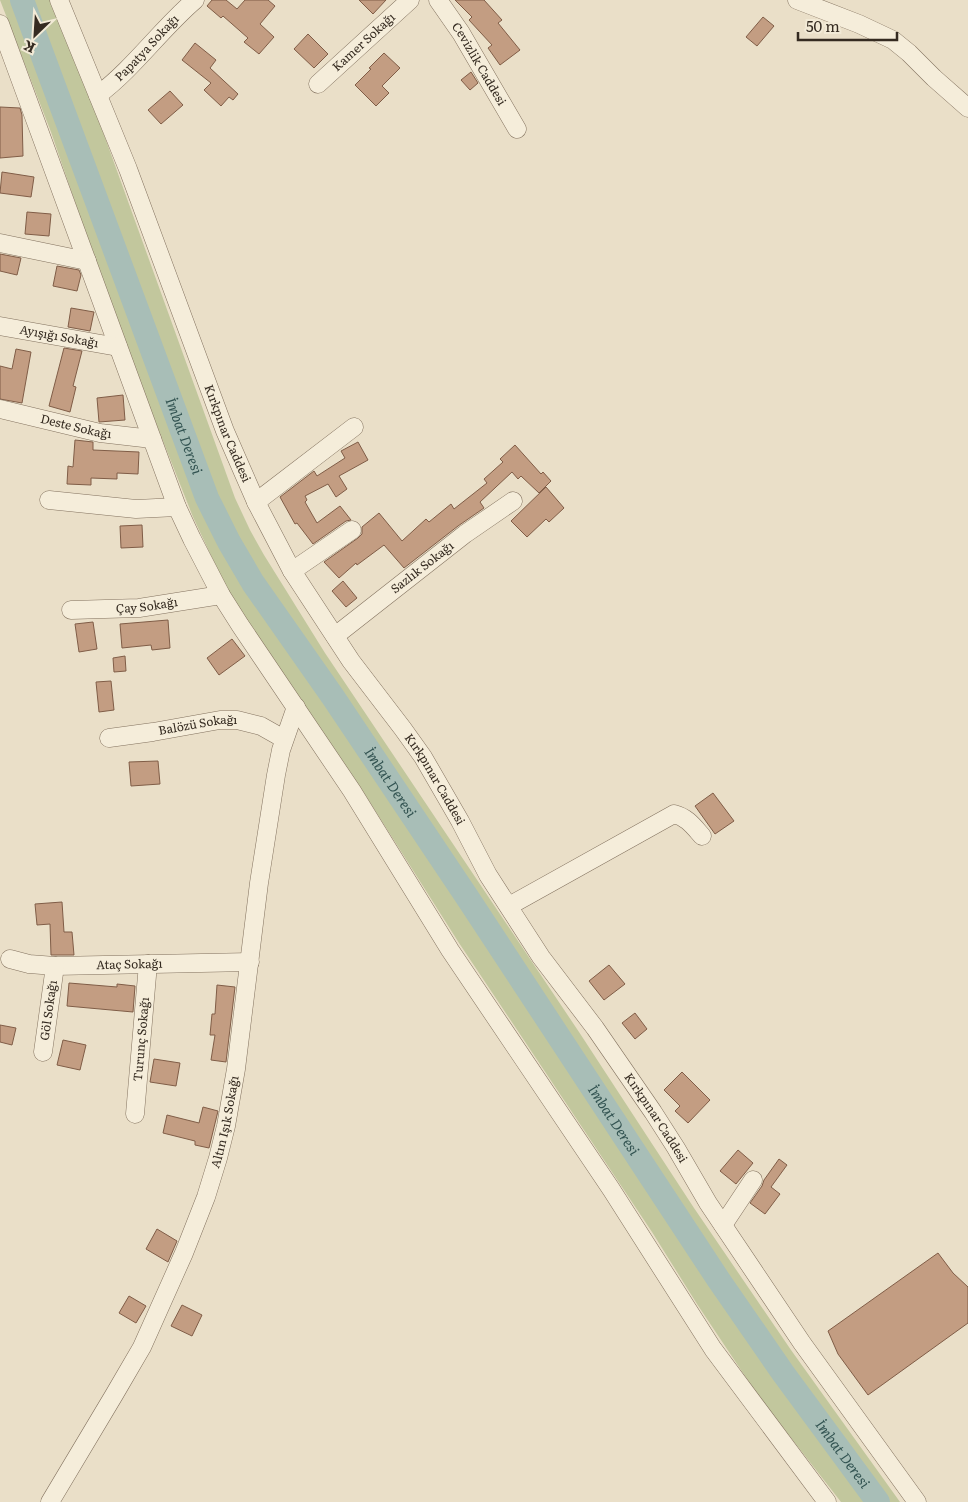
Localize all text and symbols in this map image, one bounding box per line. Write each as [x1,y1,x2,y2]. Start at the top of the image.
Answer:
street label: Kamer Sokağı [328,8,399,75]
north arrow [10,10,60,60]
street label: Papatya Sokağı [110,10,182,85]
scale bar [798,10,897,42]
text: 50 m [806,14,840,37]
street label: Cevizlik Caddesi [448,18,511,108]
text: K [20,36,38,59]
street label: Ayışığı Sokağı [18,320,100,351]
street label: Kırkpınar Caddesi [200,382,256,485]
water label: İmbat Deresi [161,394,209,478]
street label: Deste Sokağı [39,409,112,442]
street label: Sazlık Sokağı [386,536,457,597]
street label: Çay Sokağı [116,592,179,617]
street label: Balözü Sokağı [157,710,237,739]
street label: Kırkpınar Caddesi [401,729,470,828]
water label: İmbat Deresi [360,743,422,822]
street label: Ataç Sokağı [96,954,163,973]
street label: Göl Sokağı [35,979,61,1042]
street label: Turunç Sokağı [128,996,153,1082]
street label: Kırkpınar Caddesi [621,1069,693,1166]
street label: Altın Işık Sokağı [205,1074,243,1170]
water label: İmbat Deresi [584,1080,645,1159]
water label: İmbat Deresi [812,1415,876,1492]

